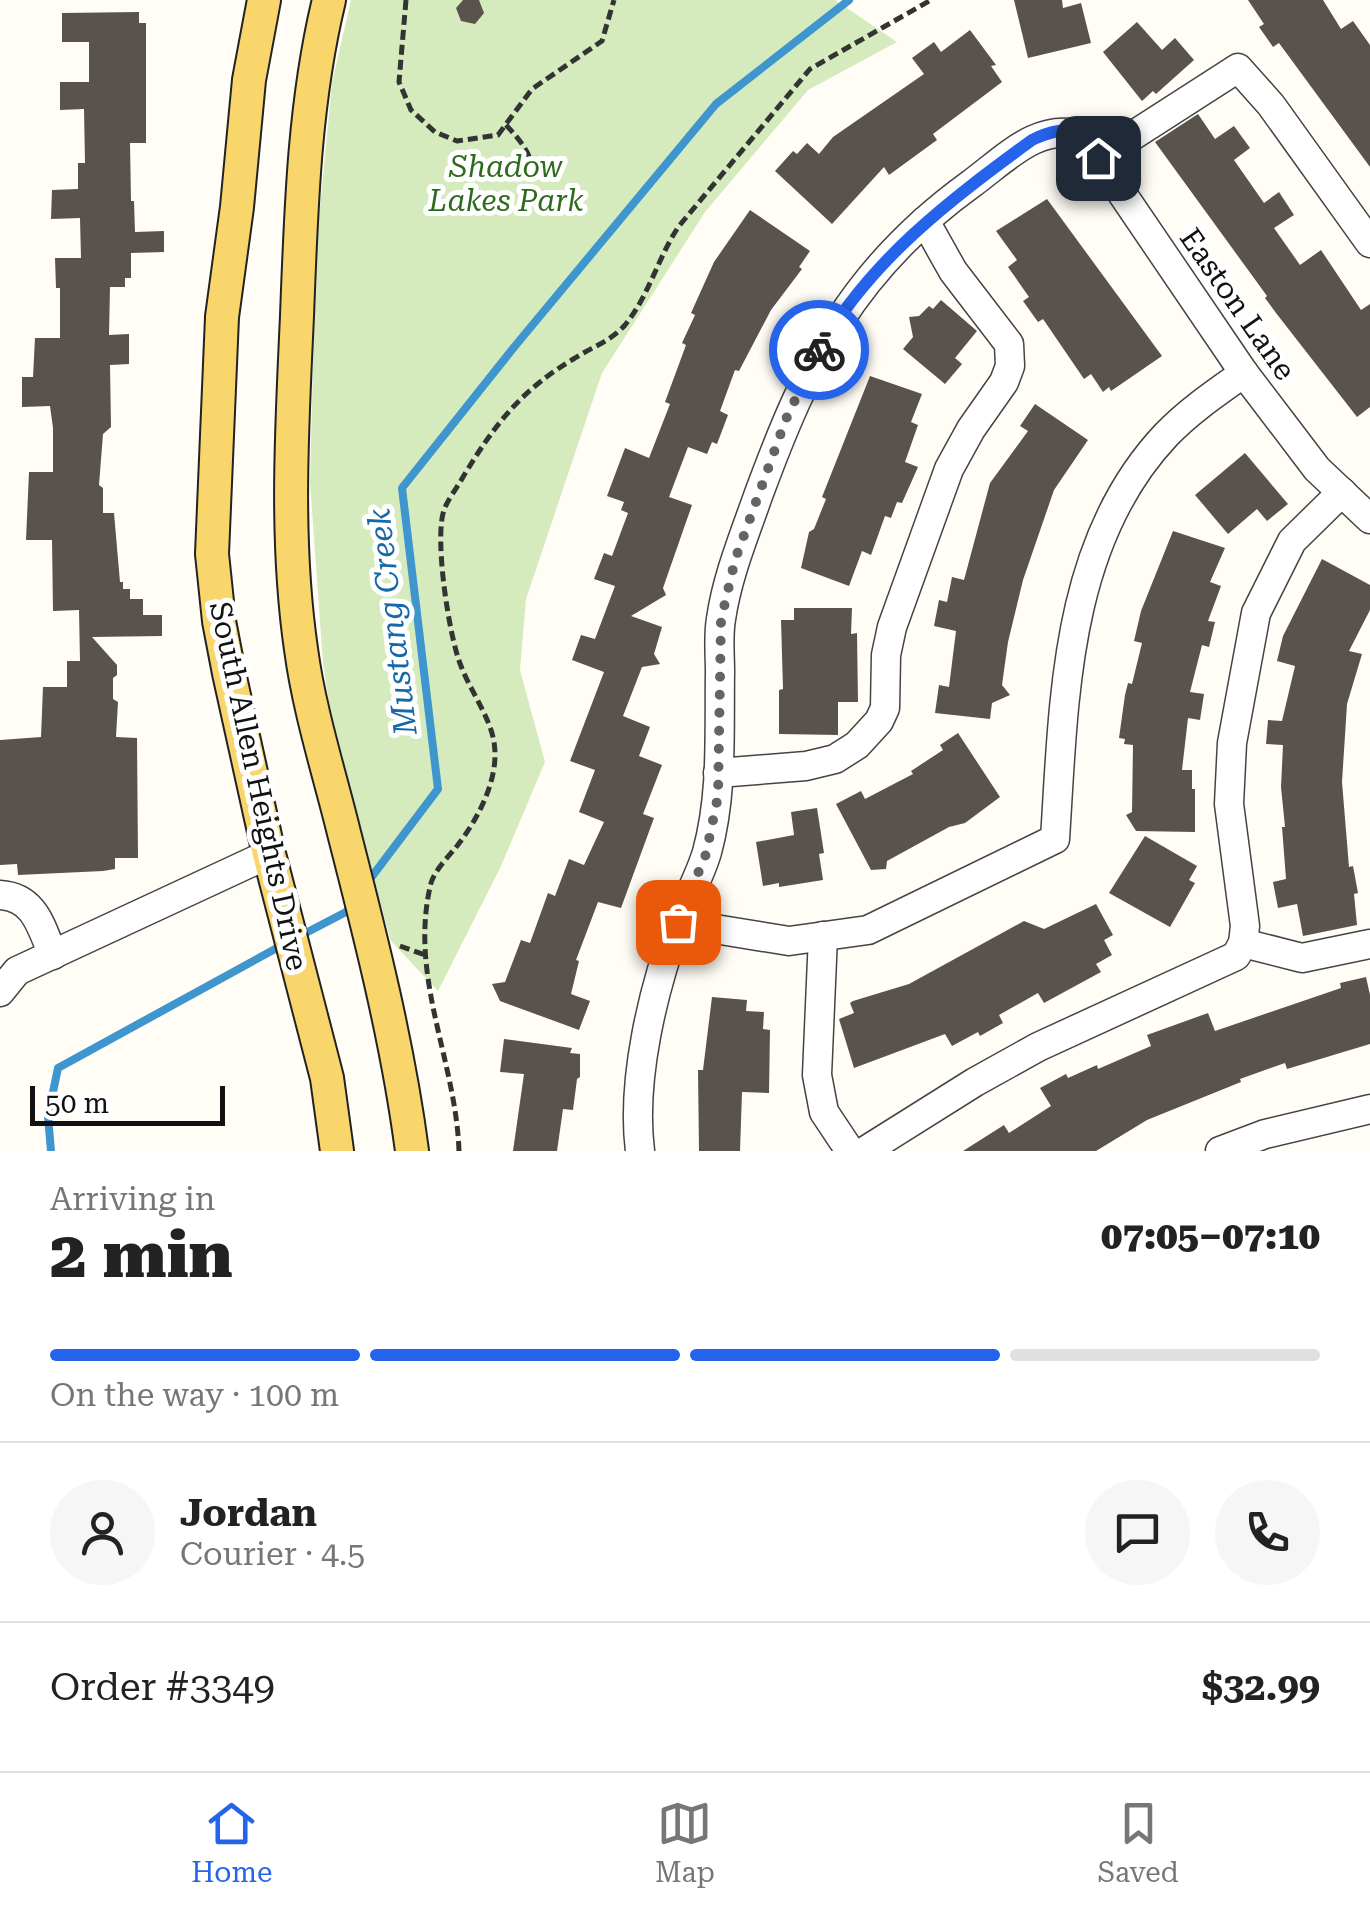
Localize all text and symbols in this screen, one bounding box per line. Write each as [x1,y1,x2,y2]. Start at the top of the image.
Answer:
pin [1056,116,1141,201]
icon: home [1071,131,1126,186]
park label: Shadow Lakes Park [428,149,584,218]
street label: Easton Lane [1173,221,1303,387]
courier [769,300,869,400]
icon: bike [792,323,847,378]
water label: Mustang Creek [359,506,425,738]
street label: South Allen Heights Drive [203,598,315,974]
pin [636,880,721,965]
icon: bag [651,895,706,950]
scale bar [30,1081,225,1126]
text: 50 m [45,1087,109,1120]
text: Arriving in [50,1180,215,1218]
text: 07:05–07:10 [1101,1214,1320,1258]
text: 2 min [50,1217,233,1293]
text: On the way · 100 m [50,1376,339,1414]
button: person [50,1480,155,1585]
button: chat [1085,1480,1190,1585]
button: phone [1215,1480,1320,1585]
text: Jordan [180,1491,317,1535]
text: Courier · 4.5 [180,1535,365,1573]
text: Order #3349 [50,1665,275,1709]
text: $32.99 [1202,1665,1320,1709]
tab: Home [191,1796,272,1889]
tab: Map [655,1796,715,1889]
tab: Saved [1098,1796,1179,1889]

